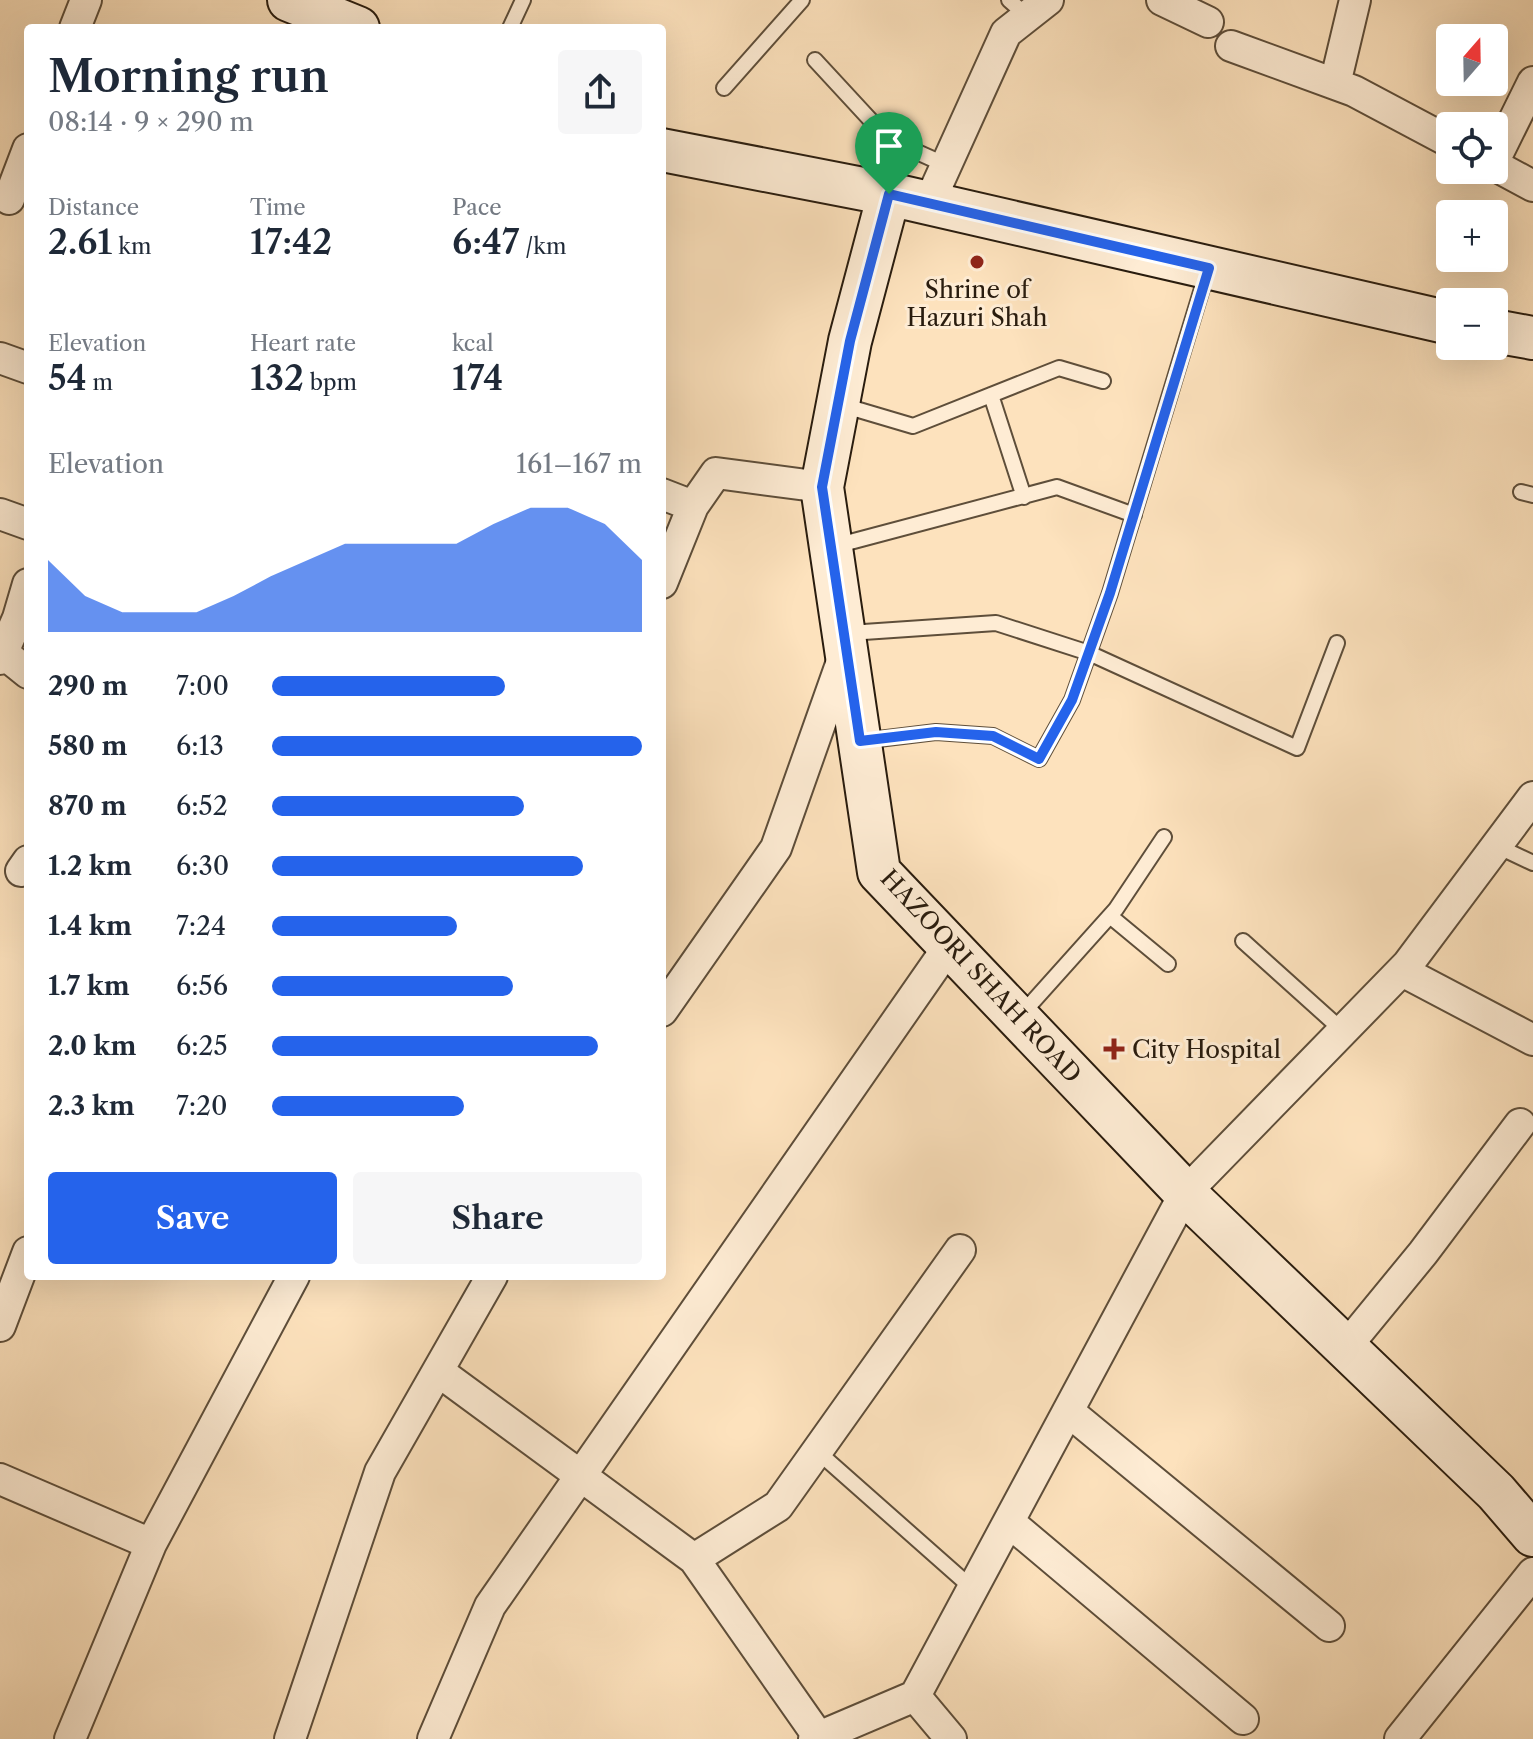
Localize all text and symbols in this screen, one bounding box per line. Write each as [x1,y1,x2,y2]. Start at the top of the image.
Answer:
north arrow [1436,24,1508,96]
map controls [1436,24,1508,360]
text: Morning run [48,49,329,103]
button: share [558,50,642,134]
text: 08:14 · 9 × 290 m [48,106,254,138]
pin [855,112,923,194]
button: locate [1436,112,1508,184]
icon: arrive [867,124,911,168]
text: Distance [48,194,139,221]
text: Time [250,194,306,221]
text: Pace [452,194,502,221]
button: + [1436,200,1508,272]
text: 2.61 [48,221,112,263]
text: 17:42 [250,221,332,263]
text: 6:47 [452,221,519,263]
text: km [112,233,151,260]
text: /km [519,233,567,260]
marker: Shrine of Hazuri Shah [968,253,986,271]
place label: Shrine of Hazuri Shah [906,275,1048,332]
button: − [1436,288,1508,360]
text: Elevation [48,330,146,357]
text: Heart rate [250,330,356,357]
text: kcal [452,330,494,357]
text: 54 [48,357,87,399]
text: 132 [250,357,304,399]
text: 174 [452,357,503,399]
text: m [87,369,113,396]
text: bpm [304,369,357,396]
text: Elevation [48,448,164,480]
text: 161–167 m [516,448,642,480]
text: 290 m [48,670,128,702]
text: 7:00 [176,670,229,702]
text: 580 m [48,730,127,762]
text: 6:13 [176,730,224,762]
text: 870 m [48,790,127,822]
text: 6:52 [176,790,228,822]
text: 1.2 km [48,850,132,882]
text: 6:30 [176,850,229,882]
street label: HAZOORI SHAH ROAD [875,864,1087,1088]
text: 1.4 km [48,910,132,942]
text: 7:24 [176,910,226,942]
text: 1.7 km [48,970,130,1002]
text: 6:56 [176,970,228,1002]
text: 2.0 km [48,1030,136,1062]
text: 6:25 [176,1030,228,1062]
place label: City Hospital [1132,1035,1281,1064]
marker: City Hospital [1103,1038,1125,1060]
text: 2.3 km [48,1090,135,1122]
text: 7:20 [176,1090,228,1122]
button: Save [48,1172,337,1264]
button: Share [353,1172,642,1264]

